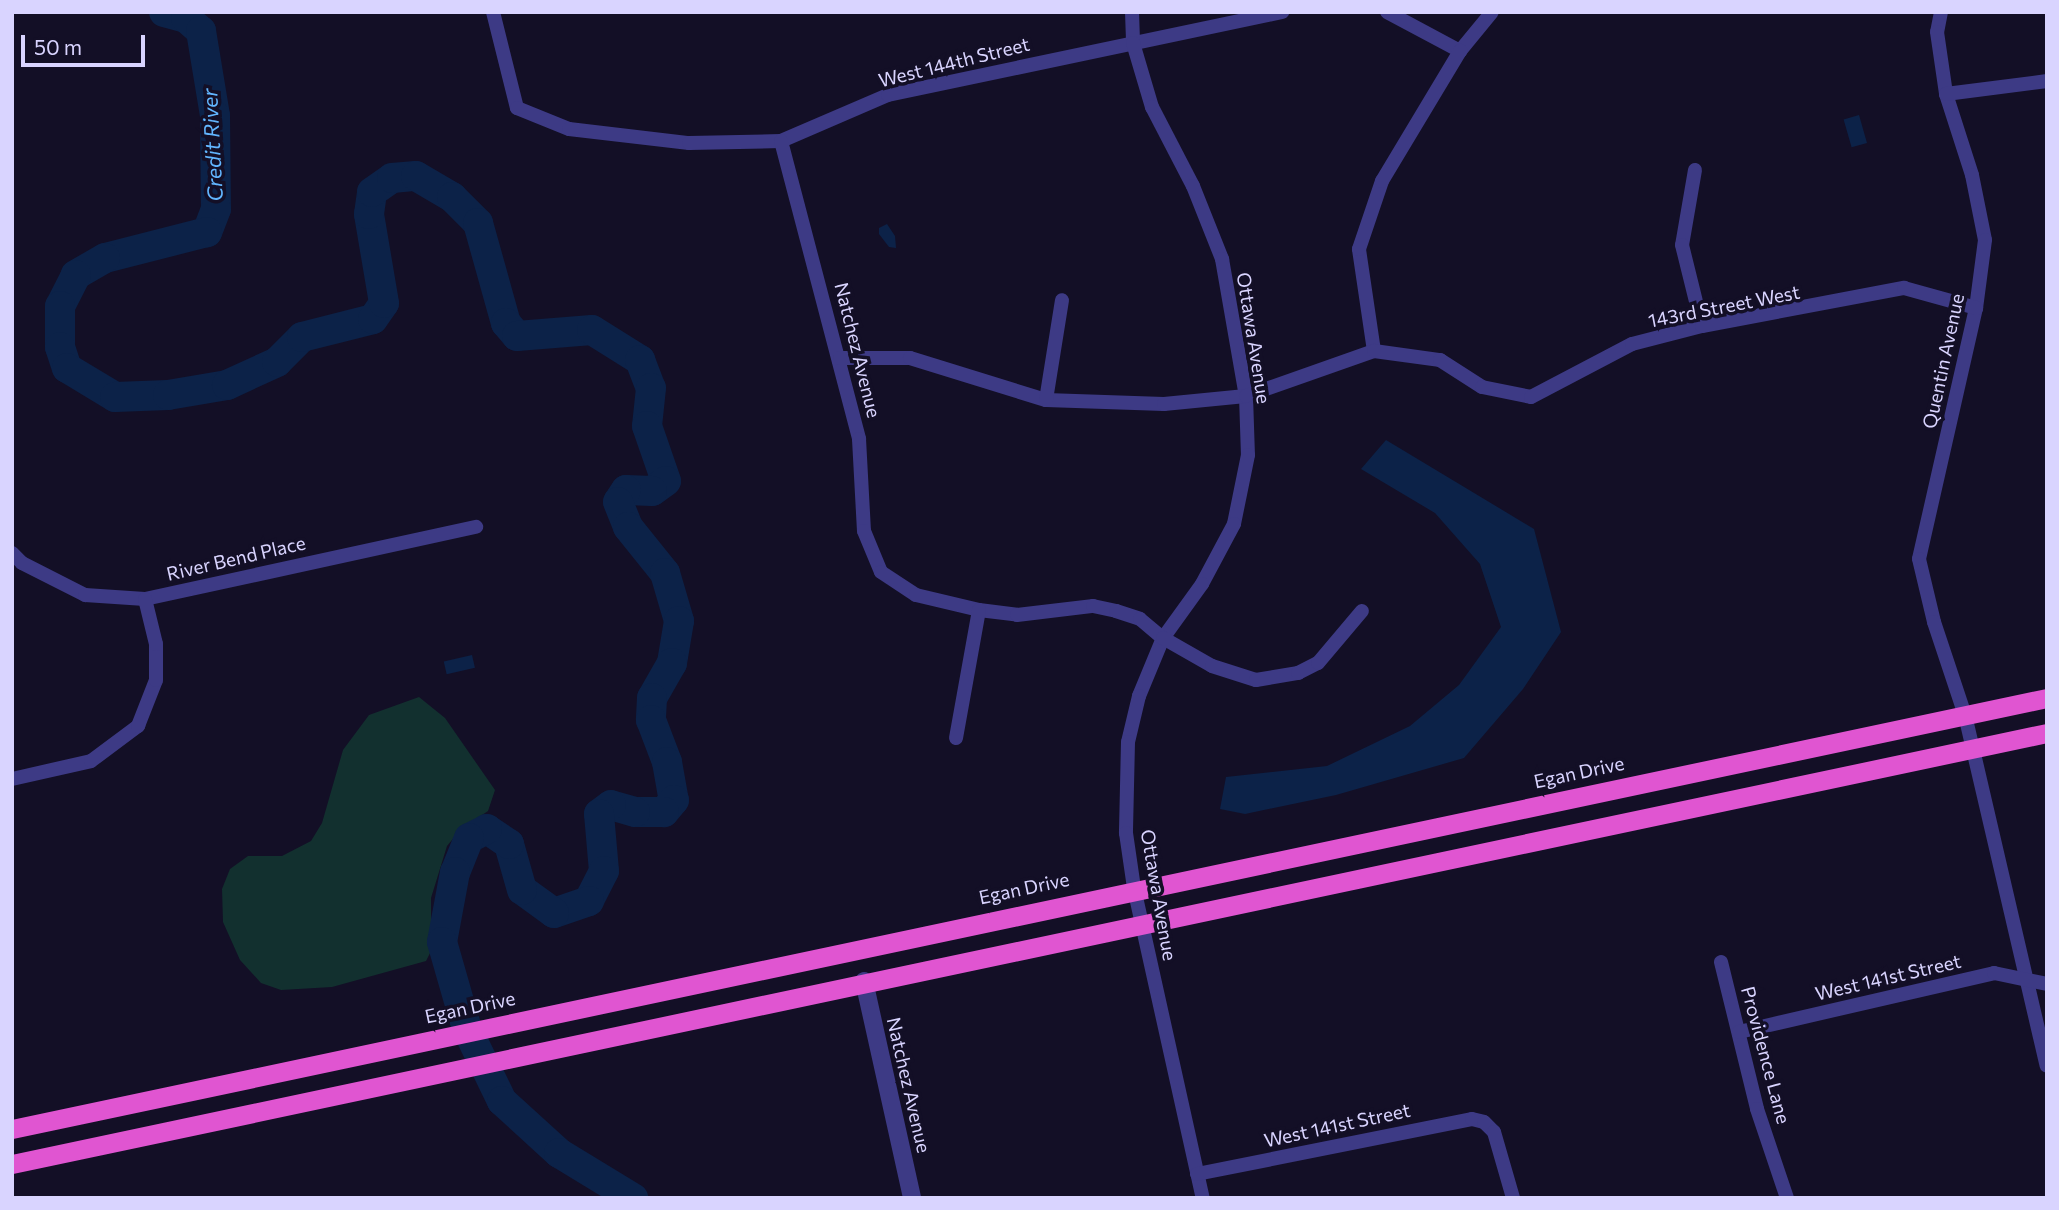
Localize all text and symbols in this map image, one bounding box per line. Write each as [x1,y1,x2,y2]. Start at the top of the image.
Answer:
scale bar [24,21,149,65]
street label: West 144th Street [876,32,1032,92]
text: 50 m [34,34,82,59]
water label: Credit River [196,88,228,202]
street label: Ottawa Avenue [1232,271,1276,405]
street label: Natchez Avenue [830,280,886,420]
street label: 143rd Street West [1646,280,1802,332]
street label: Quentin Avenue [1918,291,1968,431]
street label: River Bend Place [164,531,308,585]
street label: Egan Drive [1532,751,1626,793]
street label: Ottawa Avenue [1136,828,1182,962]
street label: Egan Drive [977,867,1071,909]
street label: West 141st Street [1813,949,1963,1005]
street label: Providence Lane [1737,984,1795,1126]
street label: Egan Drive [423,986,517,1028]
street label: Natchez Avenue [882,1015,936,1155]
street label: West 141st Street [1262,1098,1412,1152]

